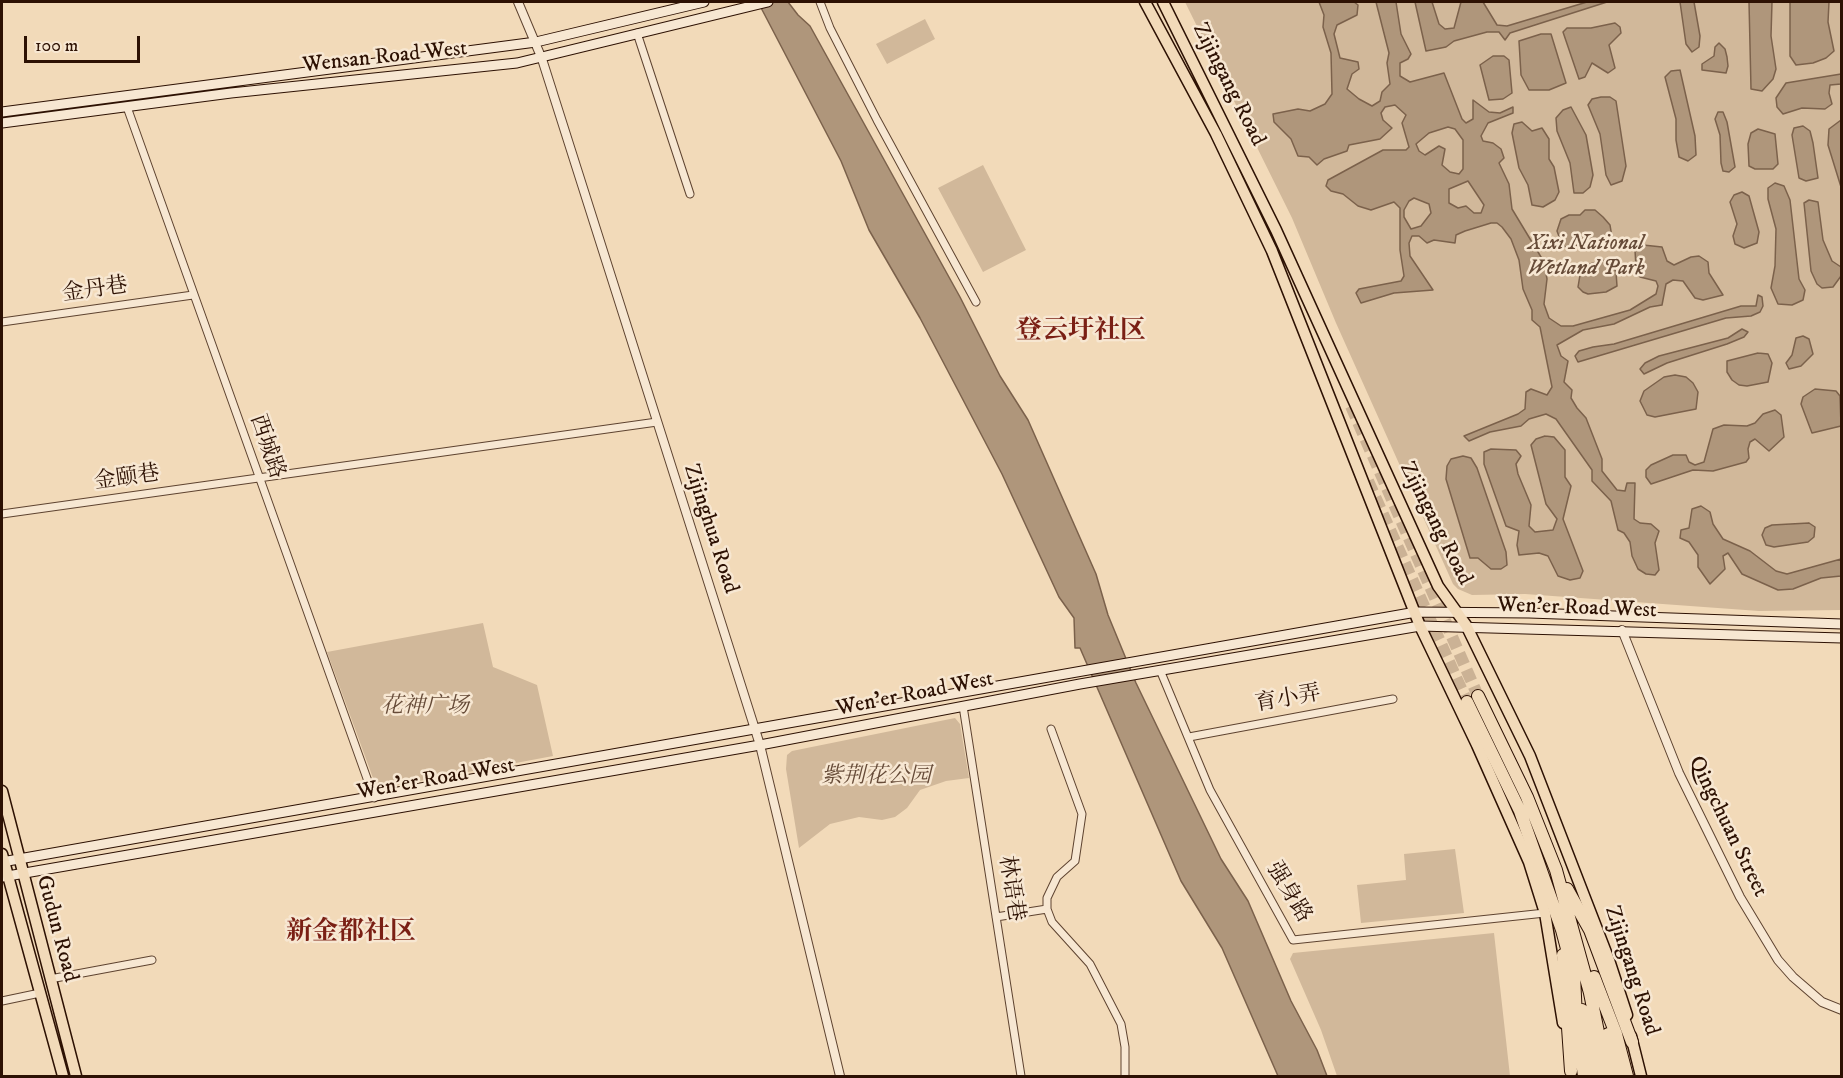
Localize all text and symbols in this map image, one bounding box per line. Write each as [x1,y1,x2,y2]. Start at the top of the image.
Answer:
street label: Zijingang Road [1186,19,1270,151]
scale bar [27,24,142,62]
text: 100 m [35,35,78,57]
street label: Wensan Road West [301,36,469,80]
park label: Xixi National Wetland Park [1527,231,1645,282]
street label: 金丹巷 [60,273,130,309]
district label: 登云圩社区 [1016,317,1146,349]
street label: 西城路 [243,412,289,482]
street label: Zijingang Road [1393,458,1477,590]
street label: 金颐巷 [92,461,162,497]
street label: Zijinghua Road [677,461,743,597]
street label: Wen'er Road West [1497,593,1657,625]
street label: Wen'er Road West [834,667,996,723]
street label: 育小弄 [1253,681,1323,719]
park label: 花神广场 [381,694,469,720]
street label: Qingchuan Street [1682,752,1772,902]
street label: Wen'er Road West [355,753,517,807]
park label: 紫荆花公园 [821,764,931,790]
street label: 林语巷 [992,854,1028,924]
street label: 强身路 [1260,858,1316,928]
street label: Gudun Road [29,873,83,985]
street label: Zijingang Road [1598,903,1664,1039]
district label: 新金都社区 [286,918,416,950]

